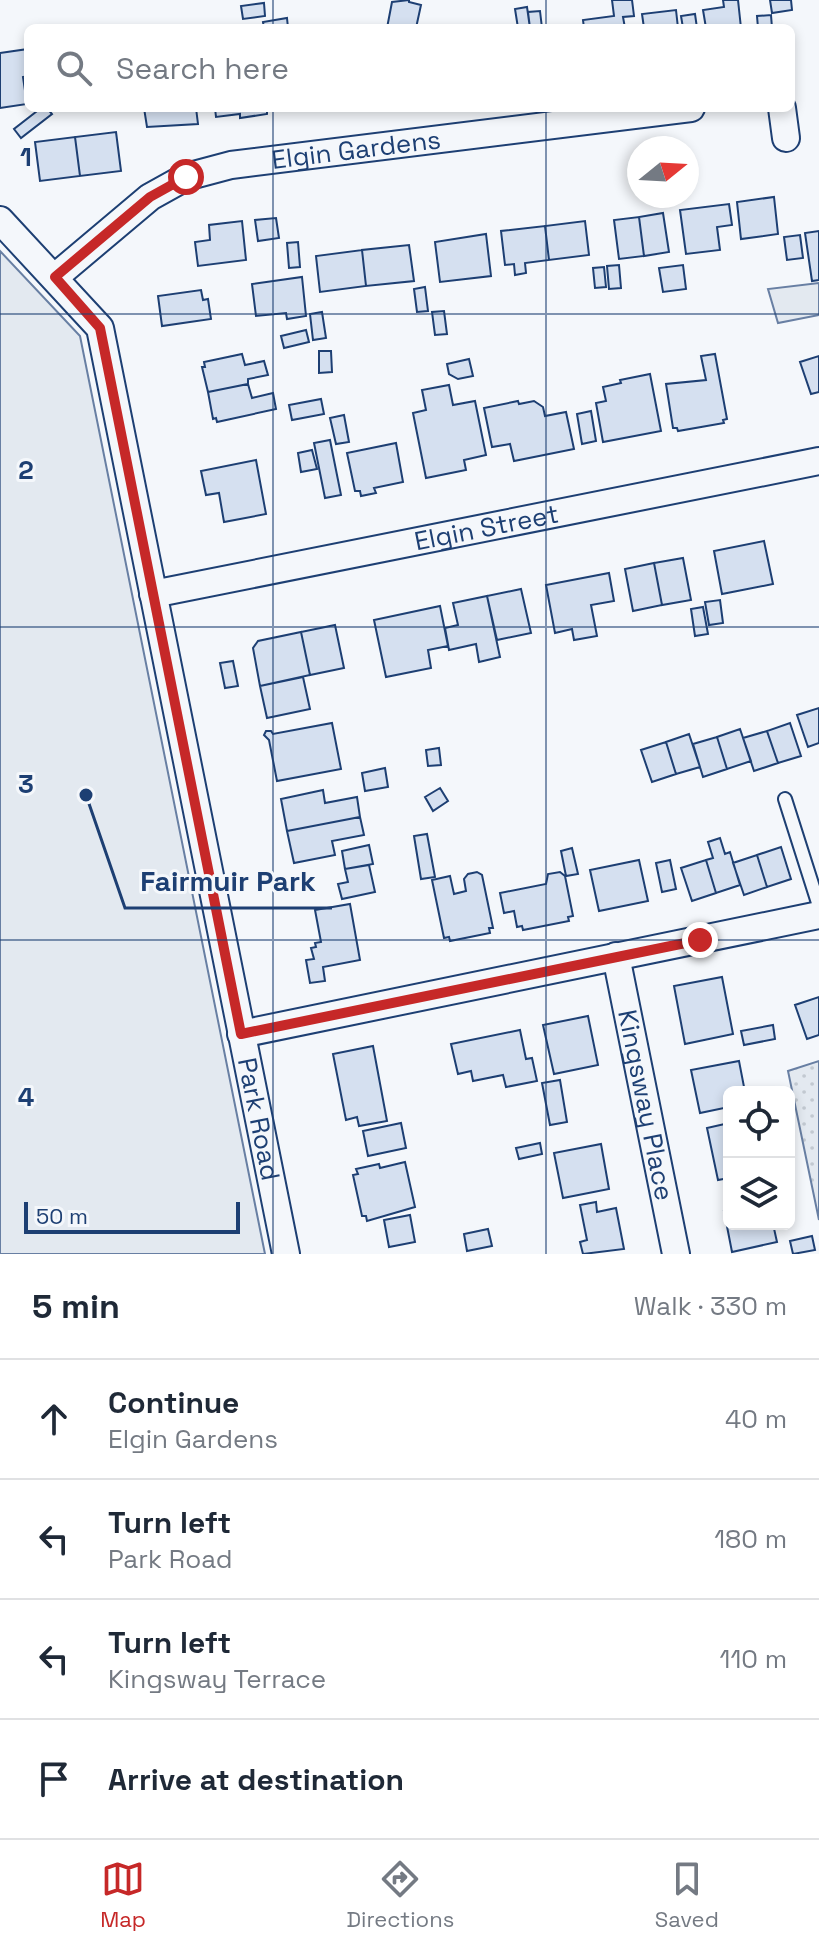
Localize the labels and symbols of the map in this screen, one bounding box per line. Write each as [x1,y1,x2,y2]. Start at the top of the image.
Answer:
street label: Elgin Gardens [270,122,443,177]
north arrow [627,136,699,208]
text: 1 [20,140,32,174]
route start [168,159,204,195]
text: 2 [18,453,34,487]
street label: Elgin Street [411,496,561,558]
text: 3 [18,767,34,801]
callout: Fairmuir Park [125,856,332,908]
text: Fairmuir Park [140,863,316,899]
route end [682,922,718,958]
street label: Kingsway Place [610,1007,682,1203]
street label: Park Road [230,1055,288,1183]
text: 4 [18,1080,34,1114]
scale bar [24,1198,240,1234]

